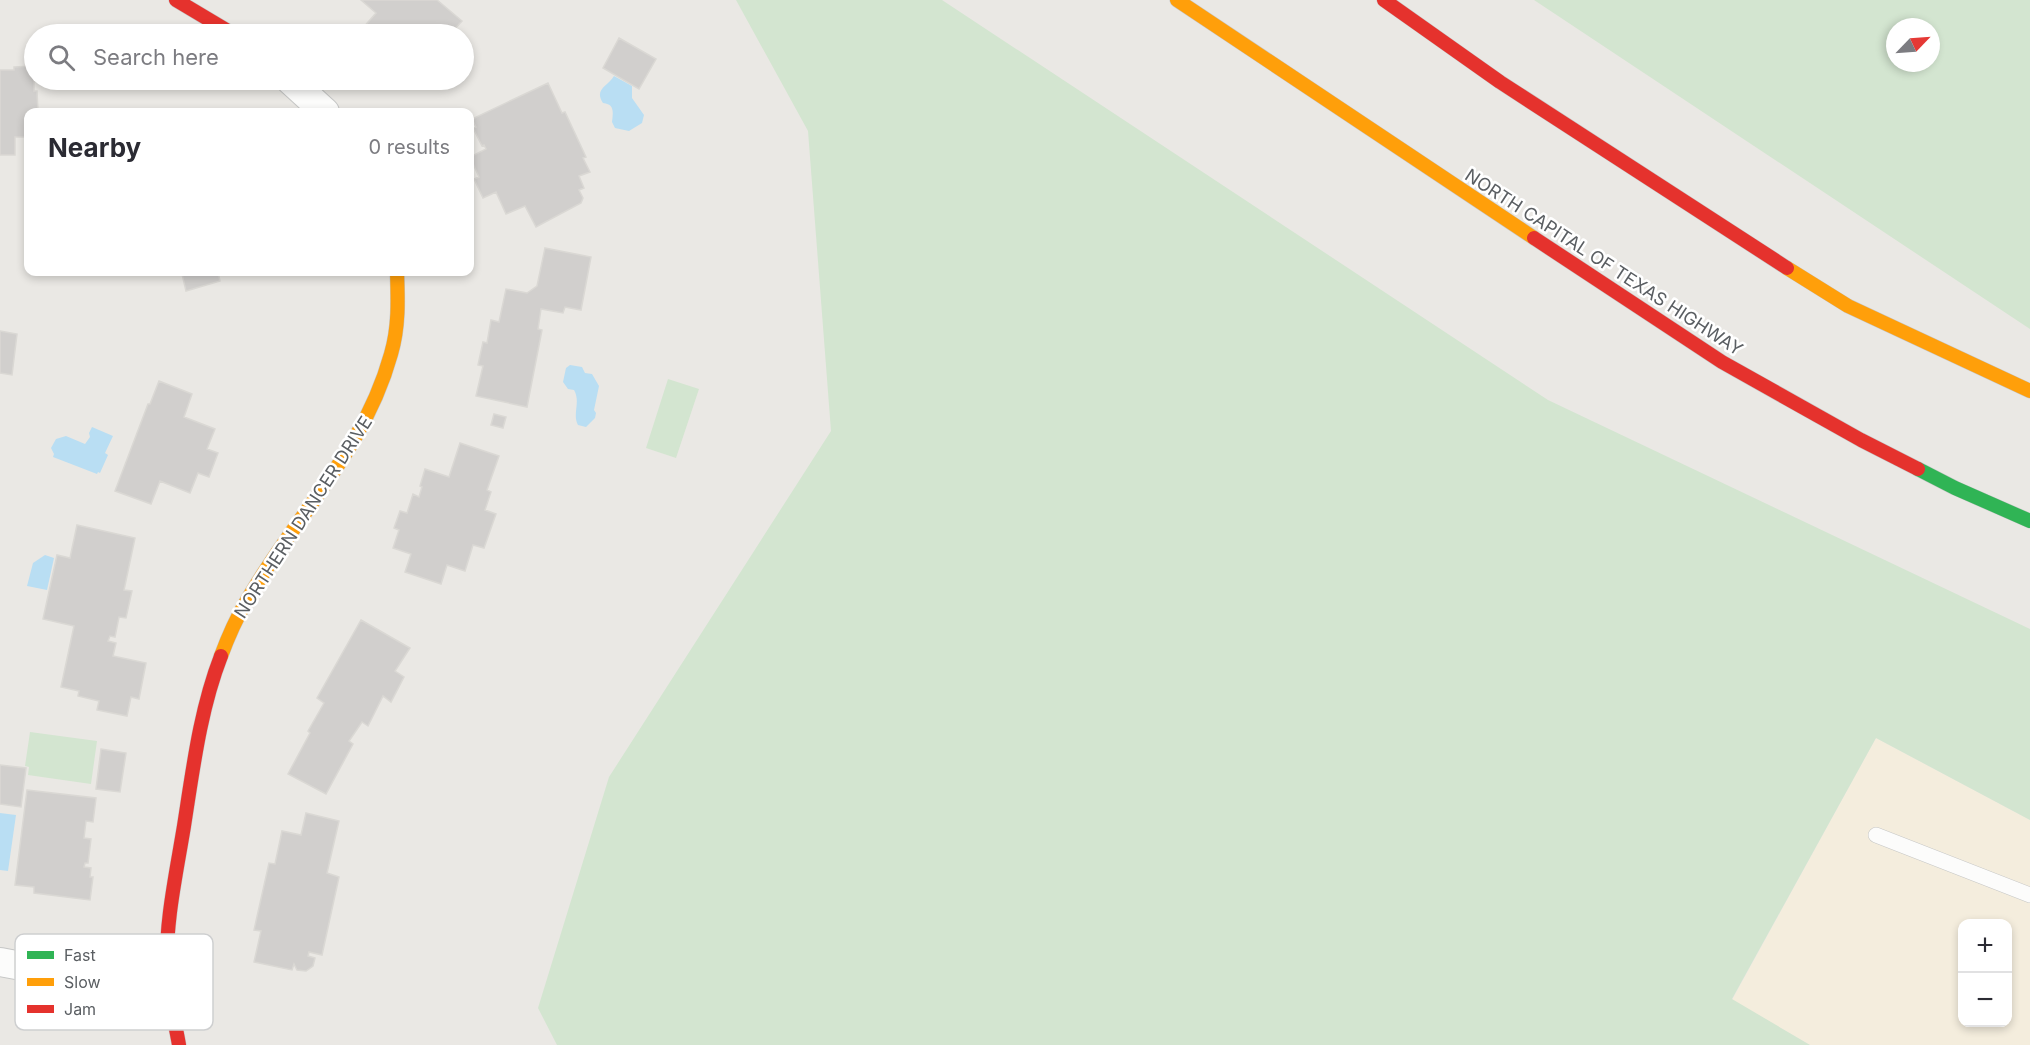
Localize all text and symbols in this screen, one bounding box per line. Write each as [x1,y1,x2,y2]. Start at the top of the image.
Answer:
north arrow [1886,18,1940,72]
search box [24,24,474,90]
icon: search [45,41,78,74]
text: Search here [93,44,219,70]
text: Nearby [48,132,141,163]
text: 0 results [368,135,450,159]
street label: NORTH CAPITAL OF TEXAS HIGHWAY [1461,164,1747,360]
street label: NORTHERN DANCER DRIVE [230,412,376,622]
map controls [1958,919,2012,1027]
button: + [1958,919,2012,973]
legend [15,934,213,1030]
text: Fast [64,945,96,965]
text: Slow [64,972,101,992]
button: − [1958,973,2012,1027]
text: Jam [64,999,96,1019]

